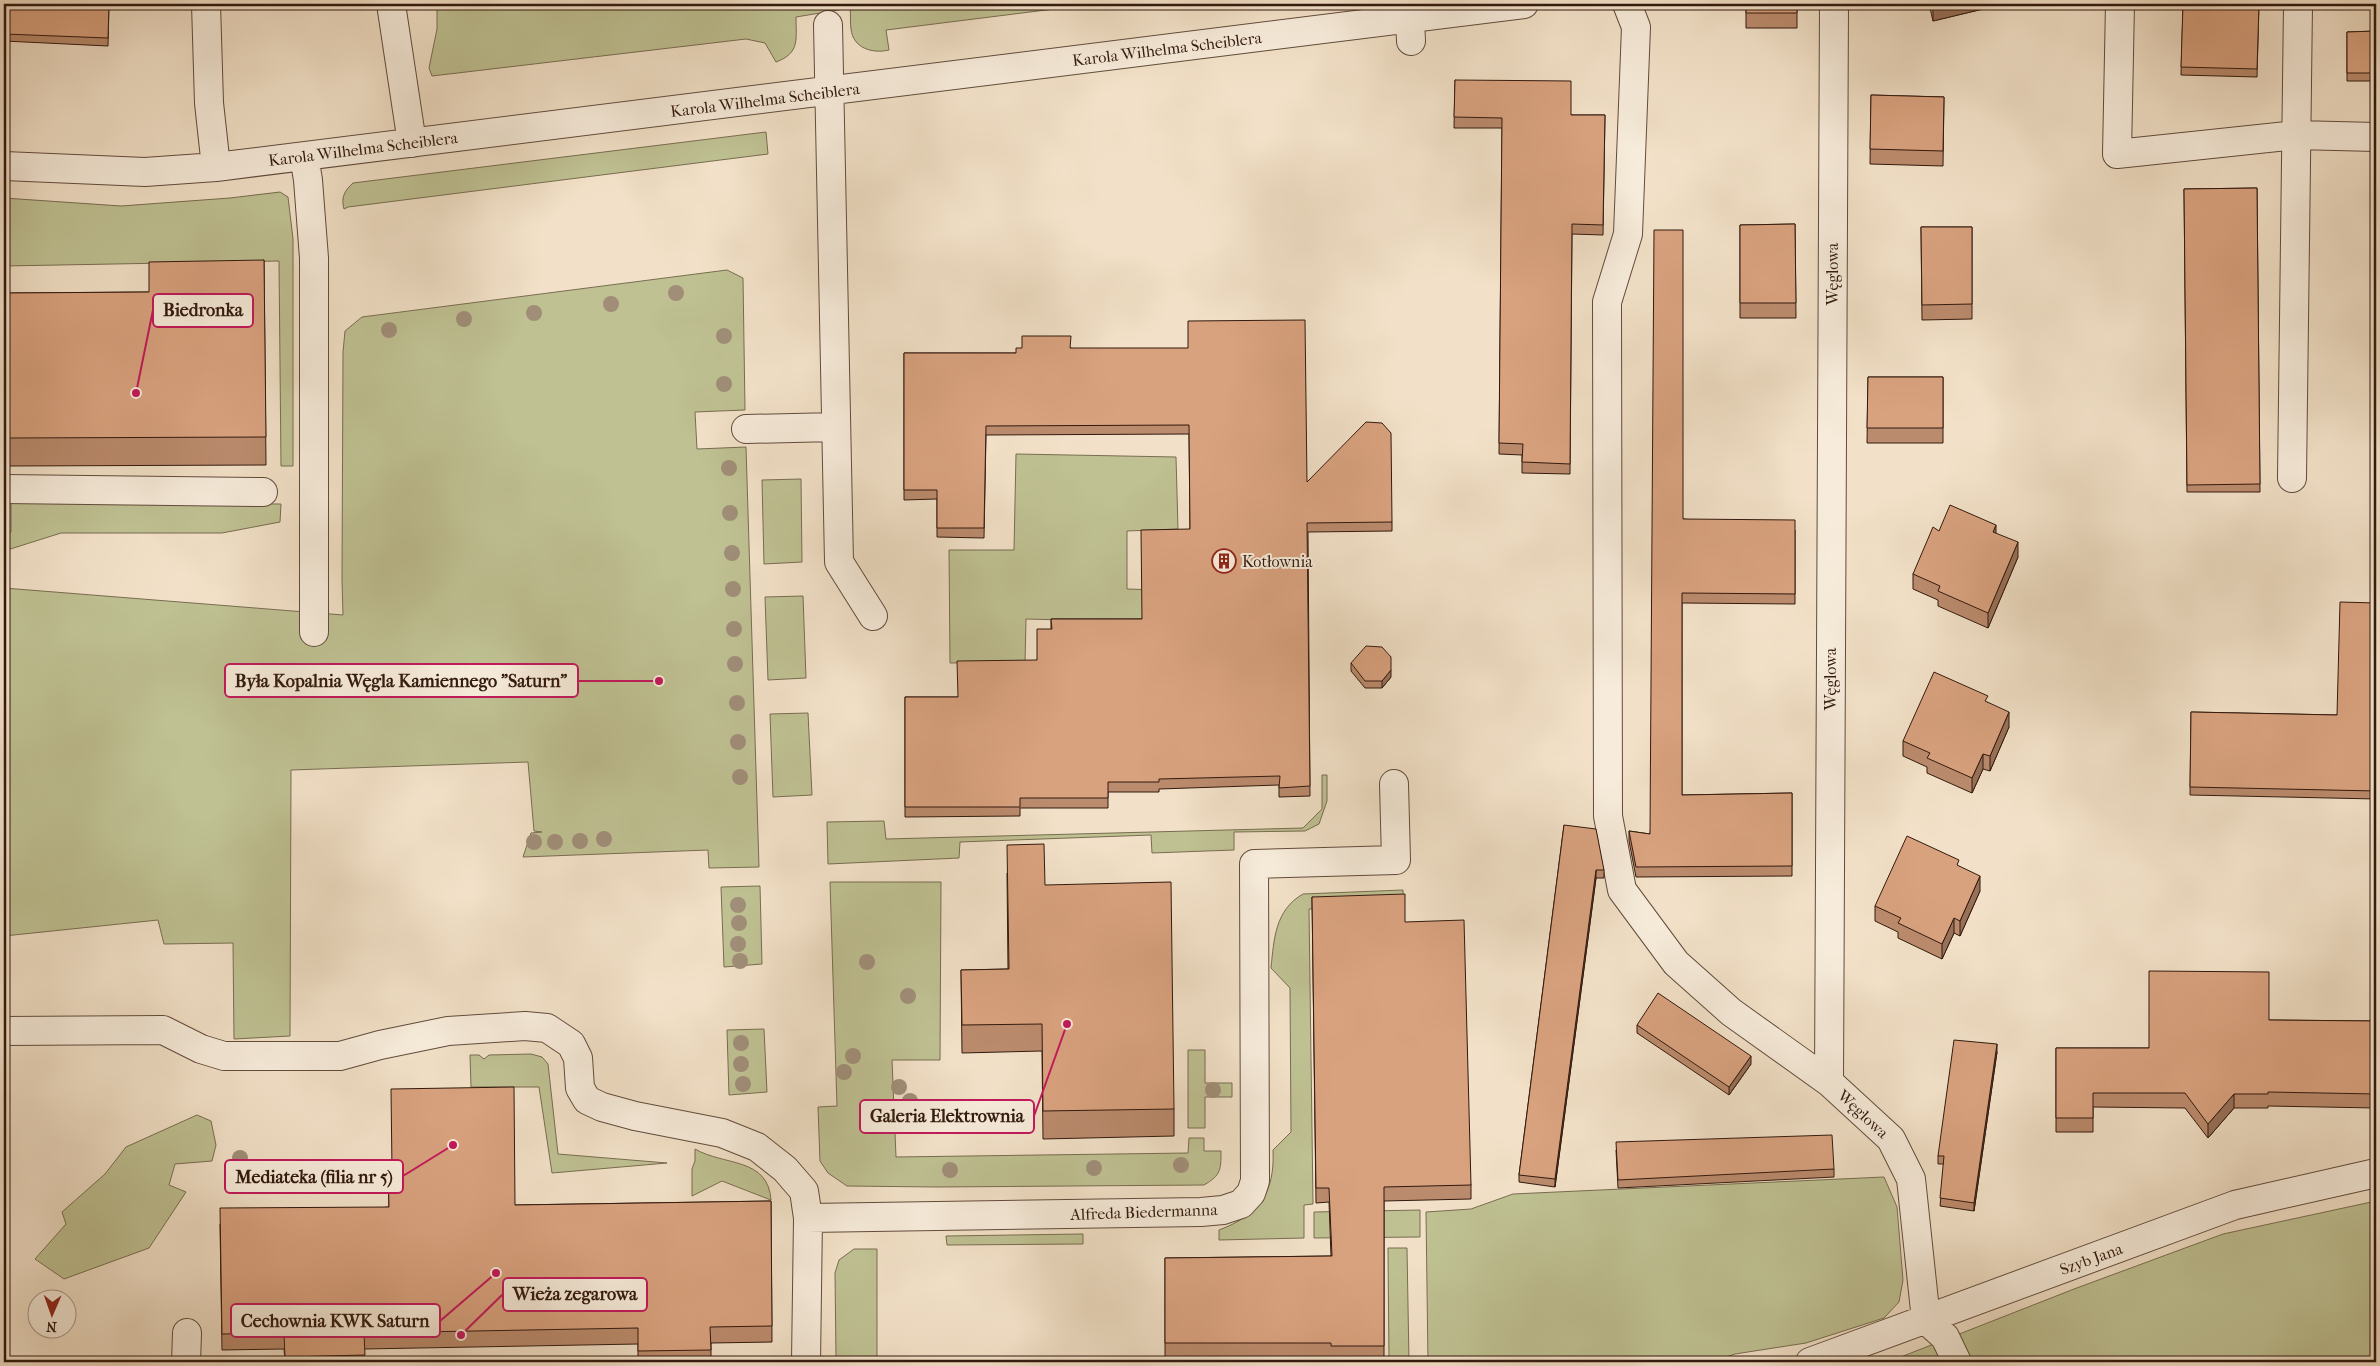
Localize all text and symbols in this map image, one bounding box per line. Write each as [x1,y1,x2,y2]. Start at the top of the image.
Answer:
street label: Karola Wilhelma Scheiblera [1071,28,1263,70]
street label: Karola Wilhelma Scheiblera [669,79,861,121]
street label: Karola Wilhelma Scheiblera [267,128,459,170]
street label: Węglowa [1823,242,1842,306]
callout: Biedronka [153,294,253,327]
text: Biedronka [163,300,244,321]
building icon: Kotłownia [1211,548,1237,574]
place label: Kotłownia [1242,552,1313,571]
street label: Węglowa [1821,647,1840,711]
callout: Była Kopalnia Węgla Kamiennego "Saturn" [225,664,578,697]
text: Była Kopalnia Węgla Kamiennego "Saturn" [235,671,567,693]
street label: Węglowa [1833,1085,1893,1143]
callout: Galeria Elektrownia [860,1100,1034,1133]
text: Galeria Elektrownia [870,1106,1025,1127]
callout: Mediateka (filia nr 5) [225,1160,403,1193]
text: Mediateka (filia nr 5) [234,1167,393,1188]
street label: Alfreda Biedermanna [1069,1200,1219,1224]
street label: Szyb Jana [2057,1239,2126,1279]
callout: Wieża zegarowa [503,1278,647,1311]
text: Wieża zegarowa [512,1284,638,1305]
north arrow [28,1288,78,1338]
callout: Cechownia KWK Saturn [231,1304,440,1337]
text: Cechownia KWK Saturn [241,1311,430,1332]
text: N [46,1318,57,1335]

